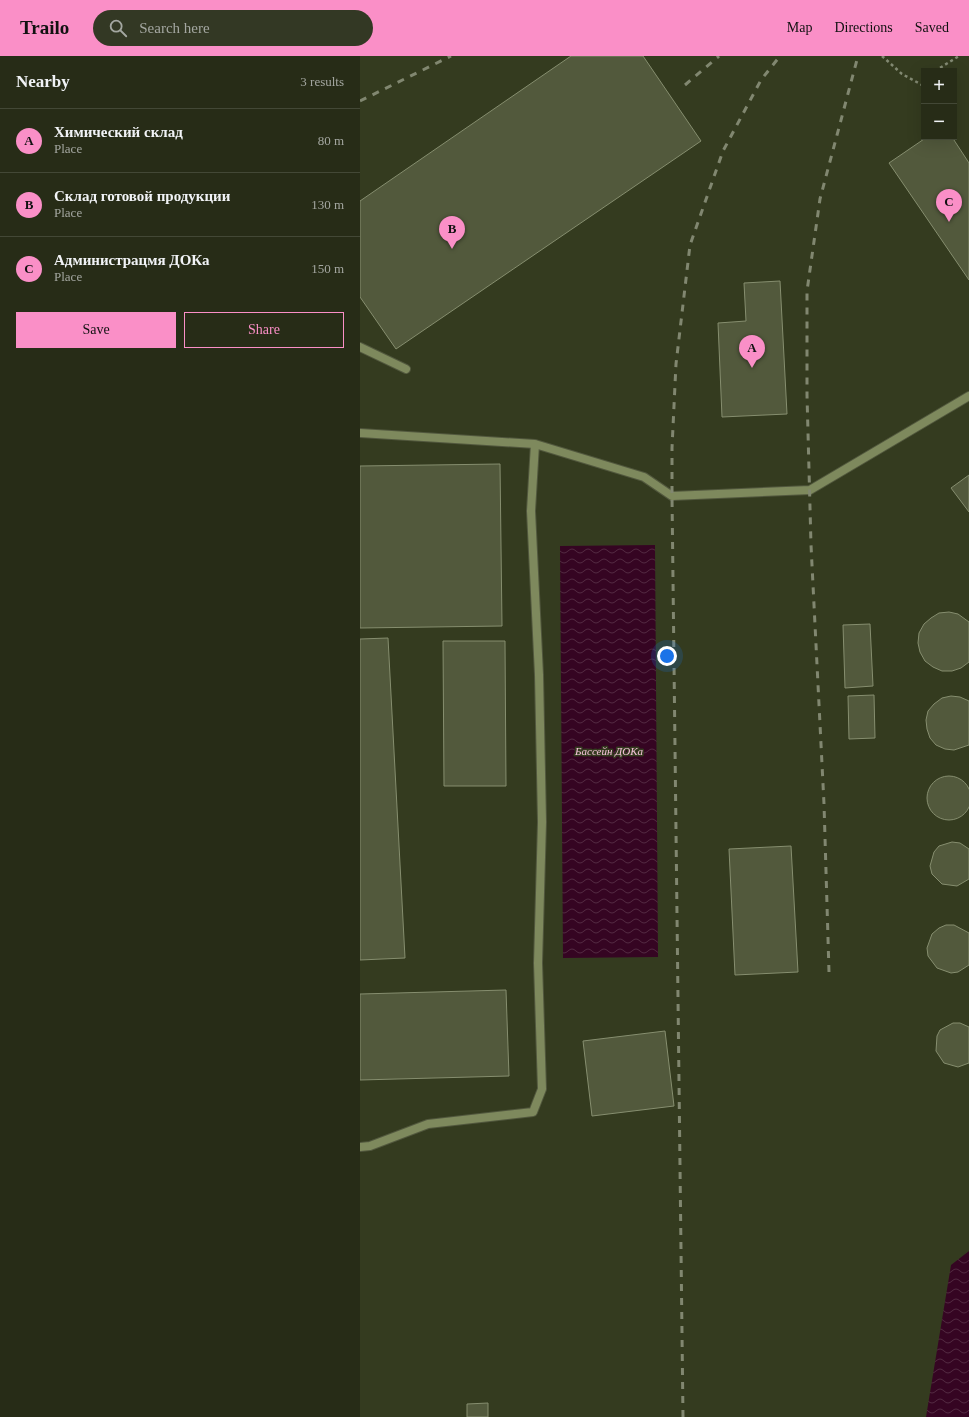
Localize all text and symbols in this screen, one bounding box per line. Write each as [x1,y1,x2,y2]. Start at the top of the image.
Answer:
search box [93,10,373,46]
text: Trailo [20,17,69,38]
icon: search [107,17,129,39]
text: Search here [139,20,210,36]
text: Map [787,20,812,35]
text: Directions [834,20,893,35]
text: Saved [915,20,949,35]
map controls [921,68,957,140]
button: + [921,68,957,104]
text: Nearby [16,72,70,91]
text: 3 results [300,74,344,89]
button: − [921,104,957,140]
text: Химический склад [54,124,183,140]
text: A [24,133,34,148]
text: 80 m [318,133,344,148]
text: Place [54,141,82,156]
text: Склад готовой продукции [54,188,230,204]
pin: C [936,189,962,222]
text: B [25,197,33,212]
text: 130 m [311,197,344,212]
text: Place [54,205,82,220]
pin: B [439,216,465,249]
text: Администрацмя ДОКа [54,252,210,268]
text: C [24,261,34,276]
text: 150 m [311,261,344,276]
text: Place [54,269,82,284]
button: Save [16,312,176,348]
button: Share [184,312,344,348]
pin: A [739,335,765,368]
your location [657,646,677,666]
water label: Бассейн ДОКа [574,745,643,757]

